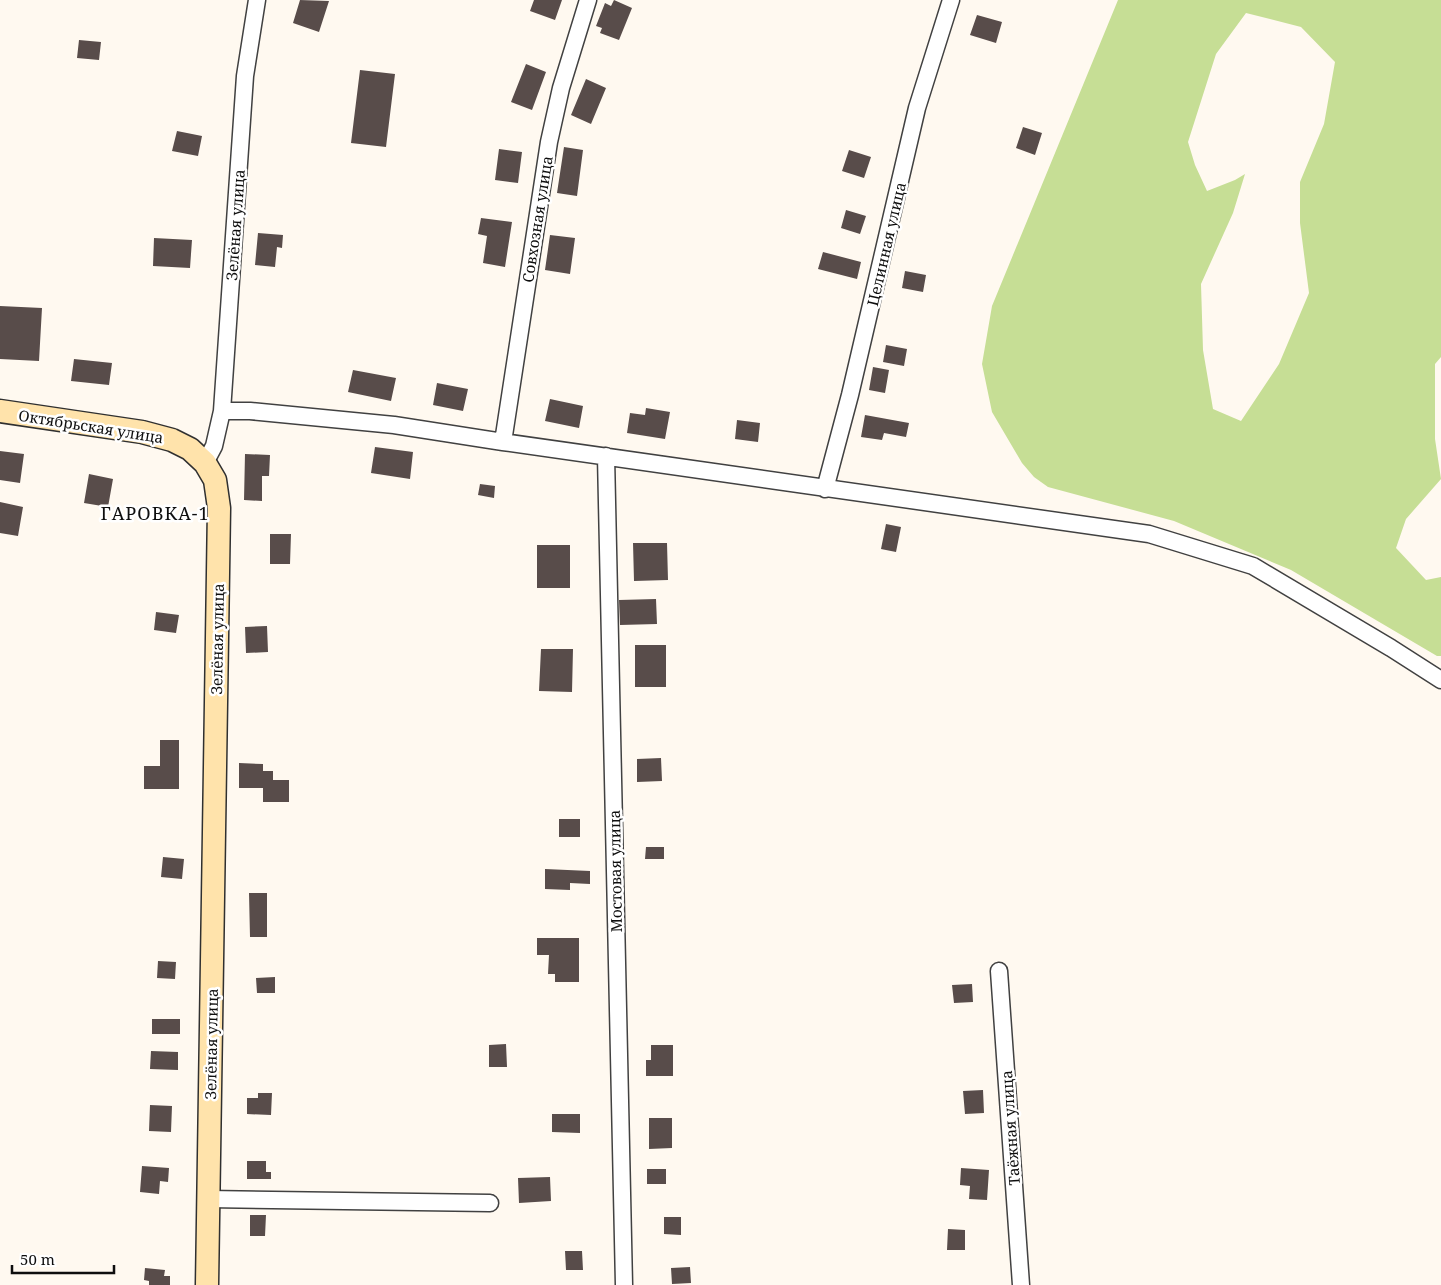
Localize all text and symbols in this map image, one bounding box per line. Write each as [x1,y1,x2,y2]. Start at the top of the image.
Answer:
street label: Совхозная улица [517,154,557,284]
street label: Зелёная улица [221,169,249,281]
street label: Целинная улица [862,180,910,308]
street label: Октябрьская улица [17,405,165,447]
district label: ГАРОВКА-1 [101,501,209,525]
street label: Зелёная улица [206,583,228,695]
street label: Мостовая улица [604,810,626,932]
street label: Зелёная улица [200,988,222,1100]
street label: Таёжная улица [996,1070,1024,1186]
scale bar [12,1242,115,1274]
text: 50 m [20,1249,55,1269]

